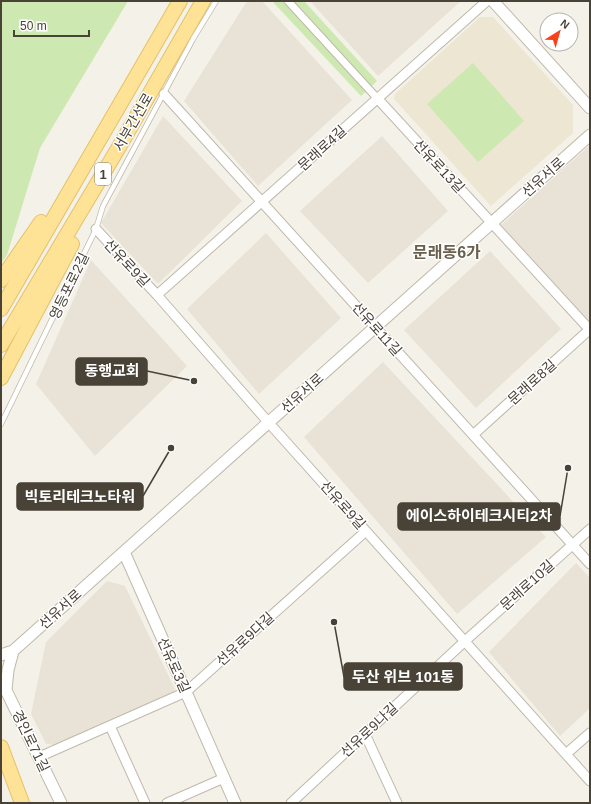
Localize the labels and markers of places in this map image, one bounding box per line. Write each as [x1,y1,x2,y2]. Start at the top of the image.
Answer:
callout: 동행교회 [76,358,147,385]
callout: 빅토리테크노타워 [17,483,143,510]
callout: 에이스하이테크시티2차 [398,503,560,530]
callout: 두산 위브 101동 [344,663,462,690]

